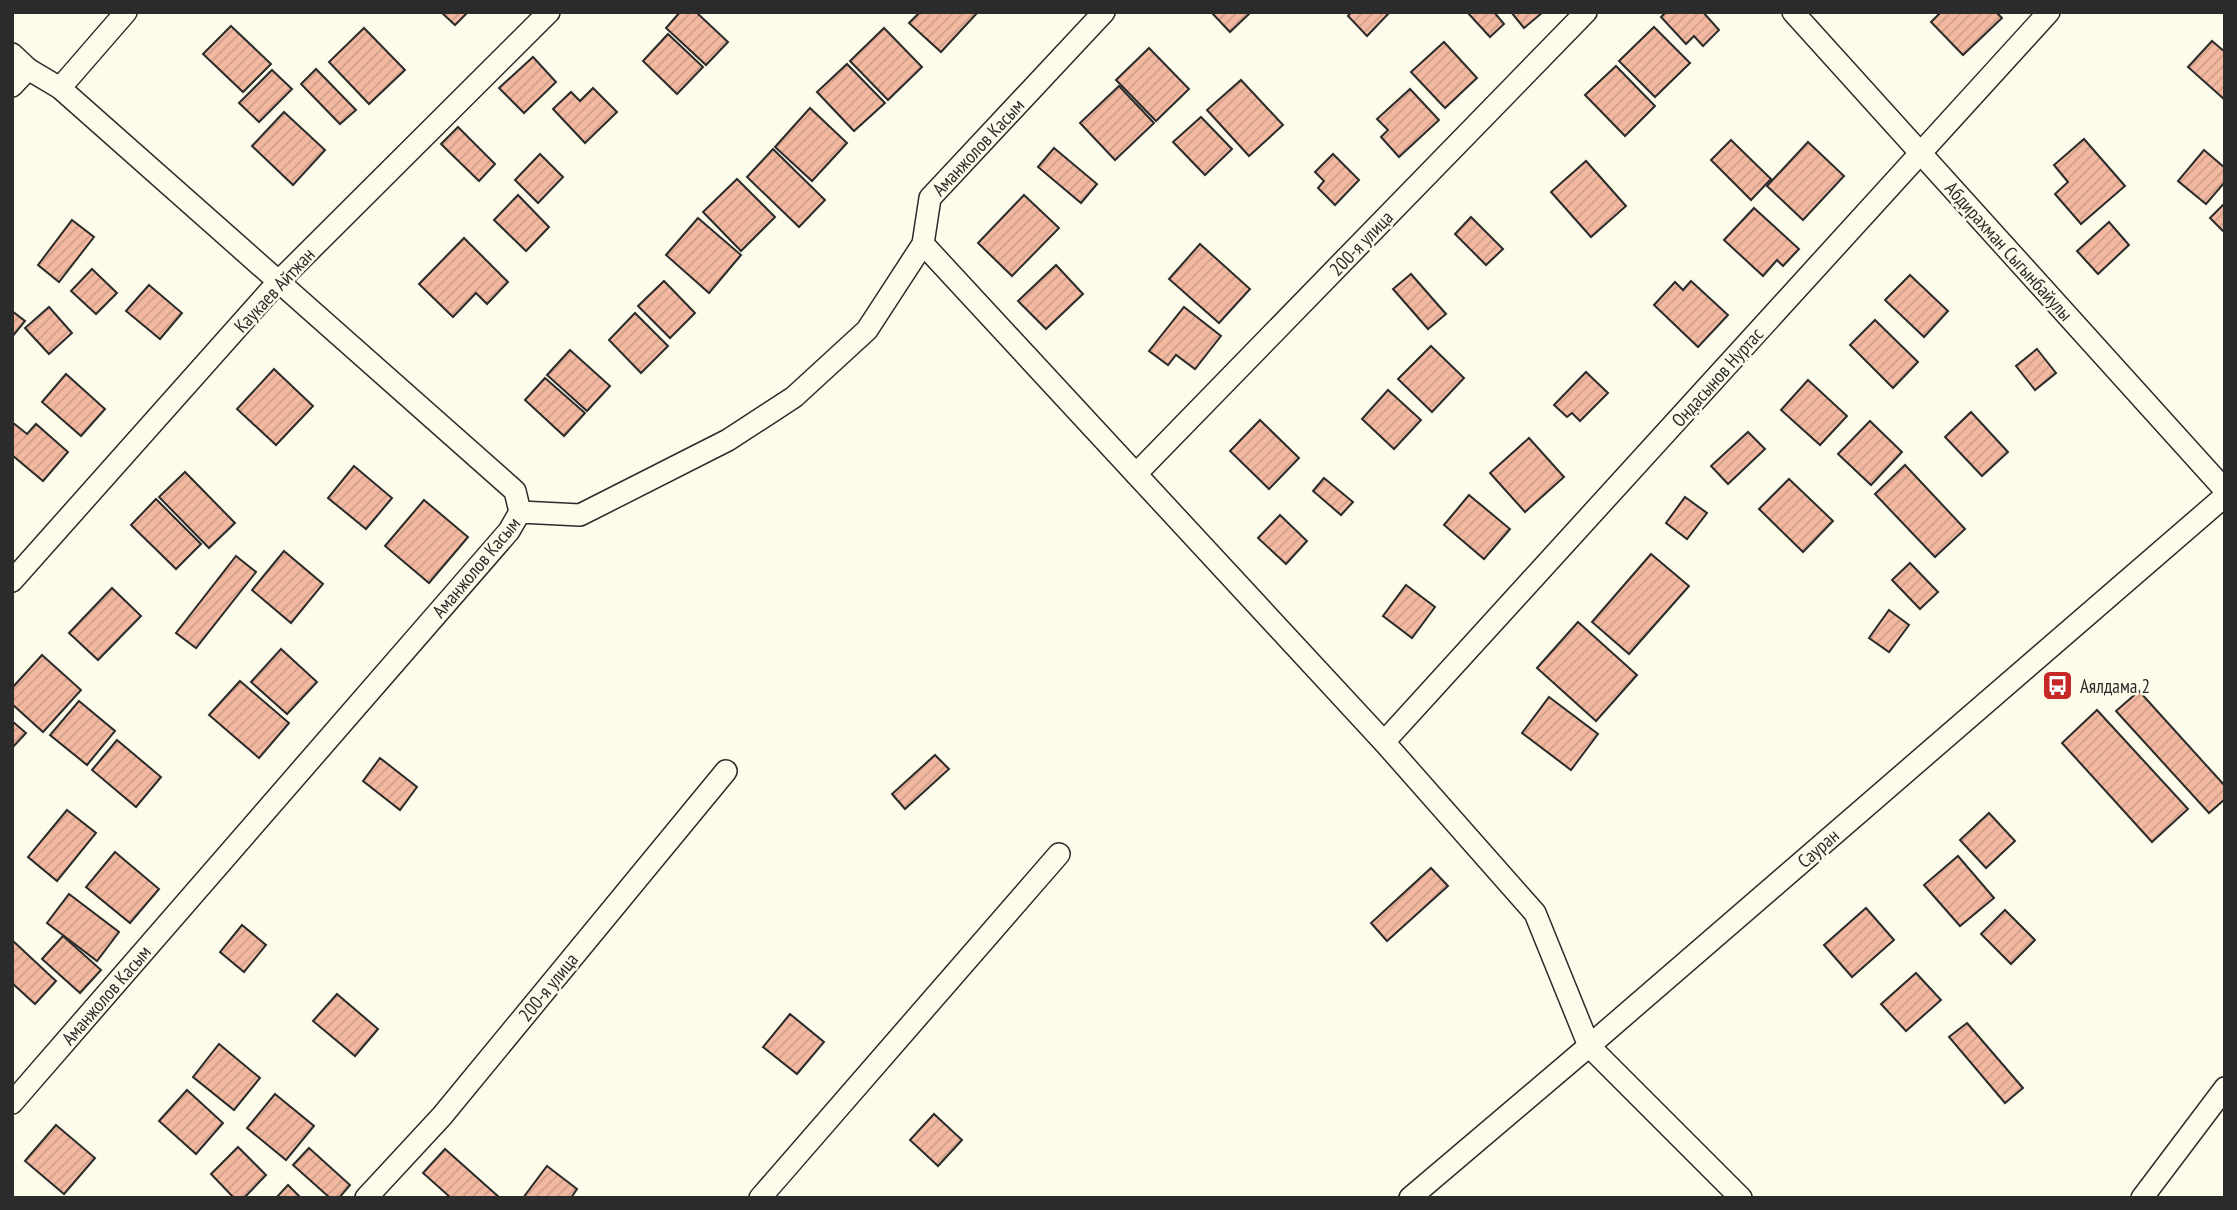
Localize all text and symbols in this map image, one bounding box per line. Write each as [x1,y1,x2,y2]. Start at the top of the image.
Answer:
street label: Аманжолов Касым [927,93,1029,201]
street label: Абдирахман Сыгынбайулы [1940,176,2078,326]
street label: 200-я улица [1324,205,1398,281]
street label: Каукаев Айтжан [229,242,319,338]
street label: Ондасынов Нуртас [1666,322,1768,432]
street label: Аманжолов Касым [427,512,525,622]
bus stop icon: Аялдама 2 [2040,669,2074,703]
place label: Аялдама 2 [2080,674,2150,698]
street label: Сауран [1792,823,1844,873]
street label: Аманжолов Касым [56,940,156,1050]
street label: 200-я улица [513,948,583,1026]

